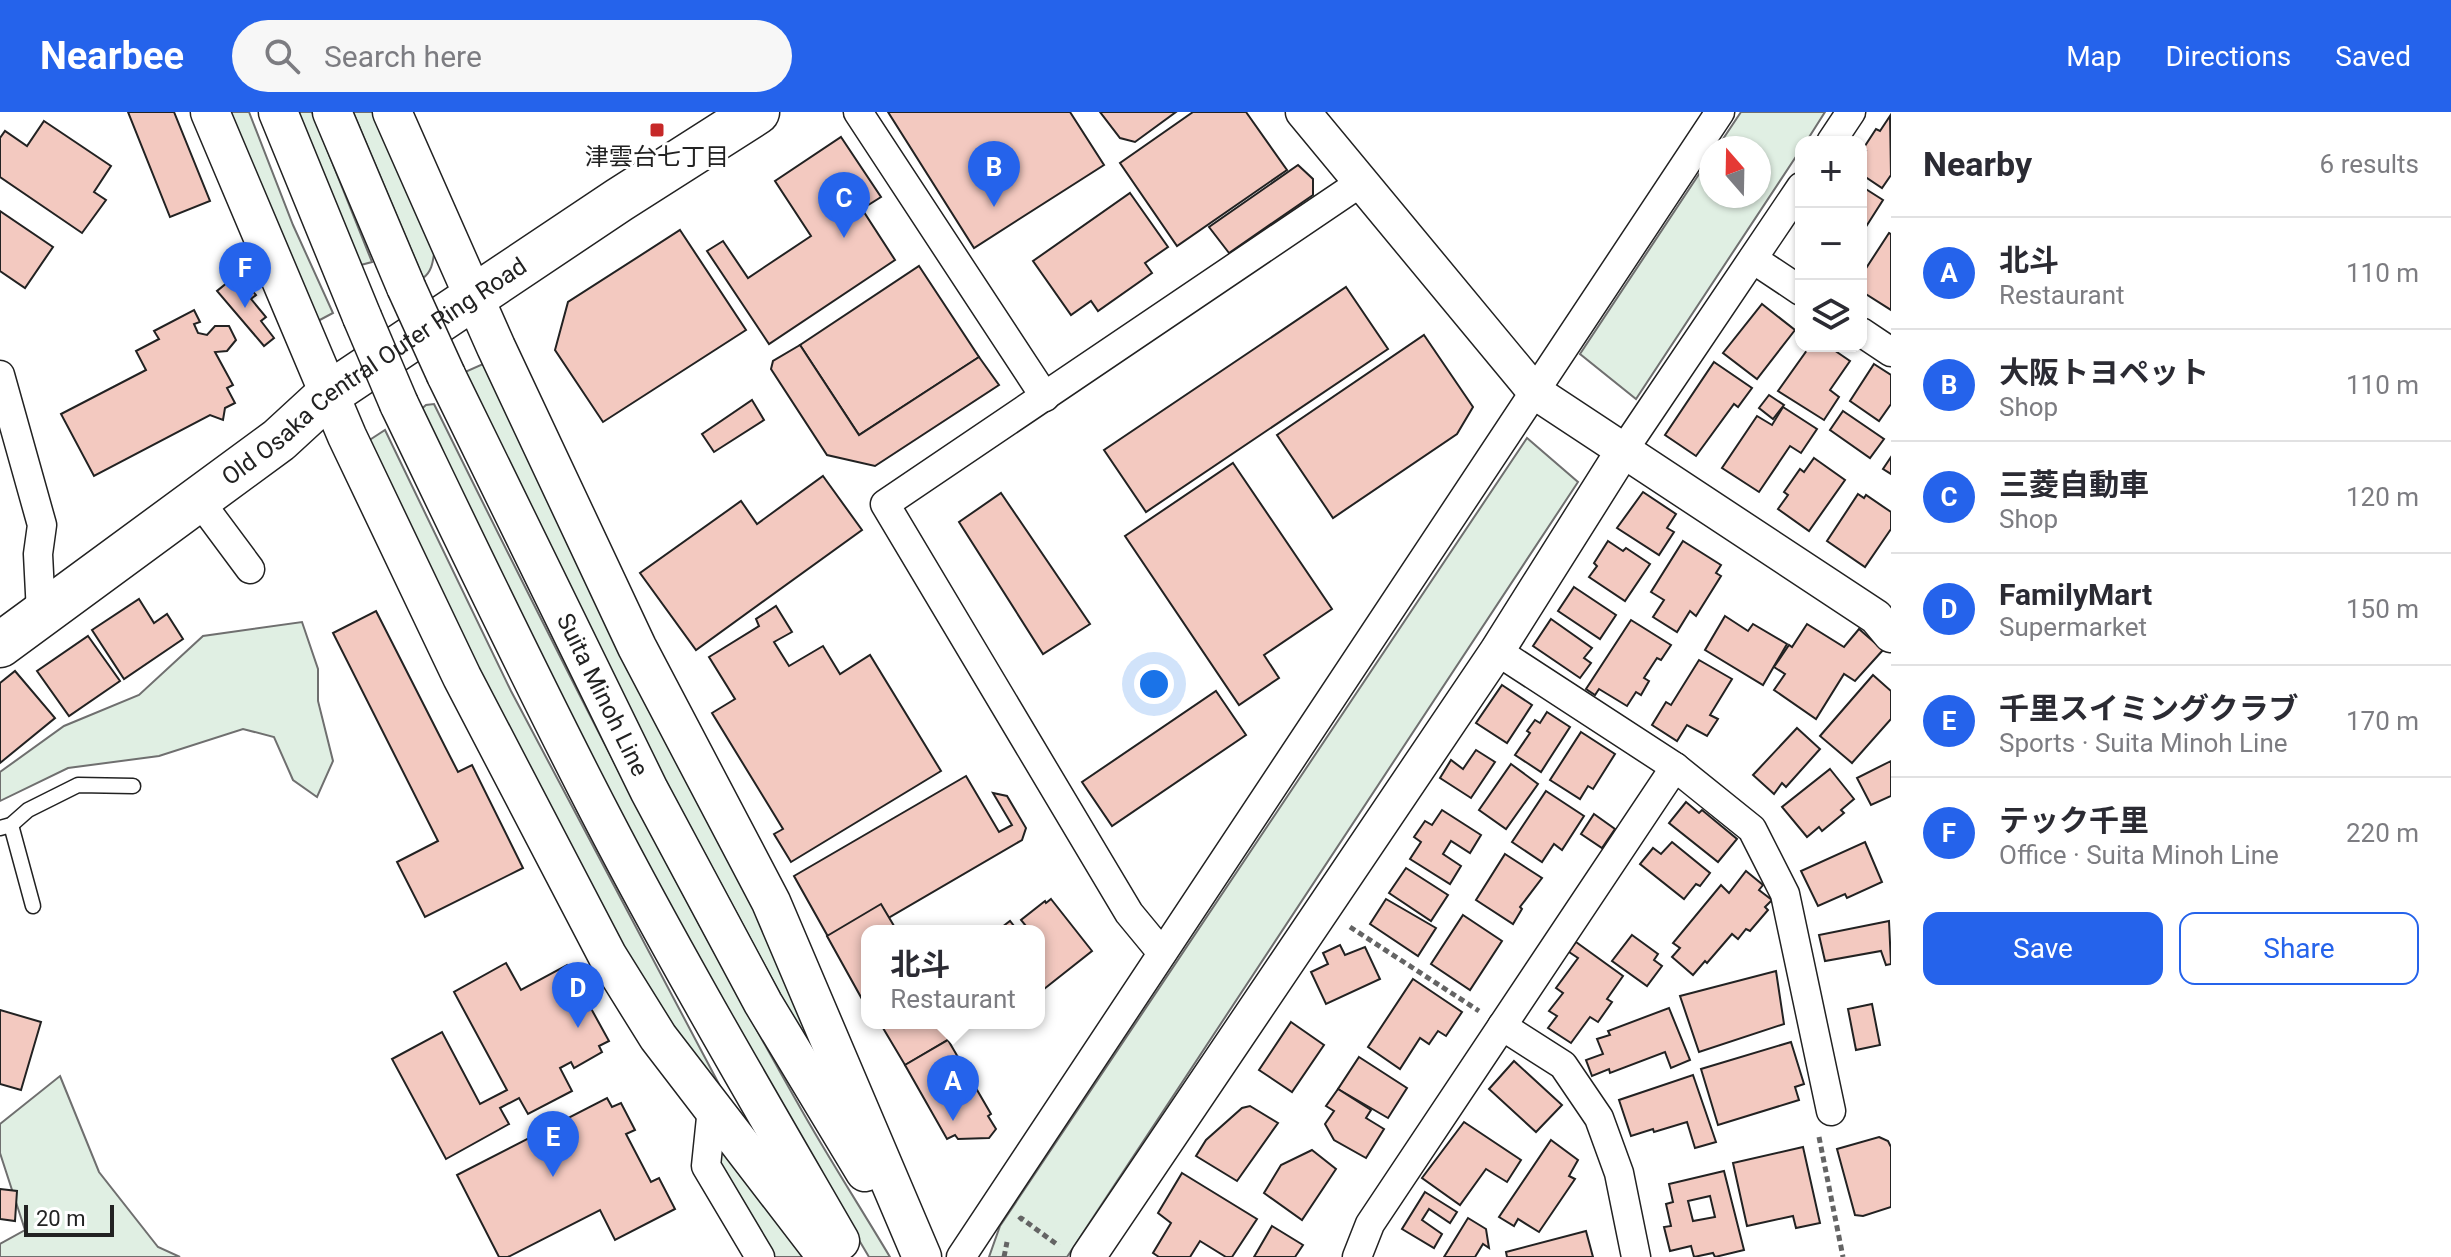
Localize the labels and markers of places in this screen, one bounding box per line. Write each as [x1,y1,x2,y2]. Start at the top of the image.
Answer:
marker: 津雲台七丁目 [648,121,666,139]
pin: B [968,141,1020,207]
place label: 津雲台七丁目 [585,143,729,171]
pin: C [818,172,870,238]
pin: F [219,242,271,308]
pin: D [552,962,604,1028]
pin: A [927,1055,979,1121]
pin: E [527,1111,579,1177]

